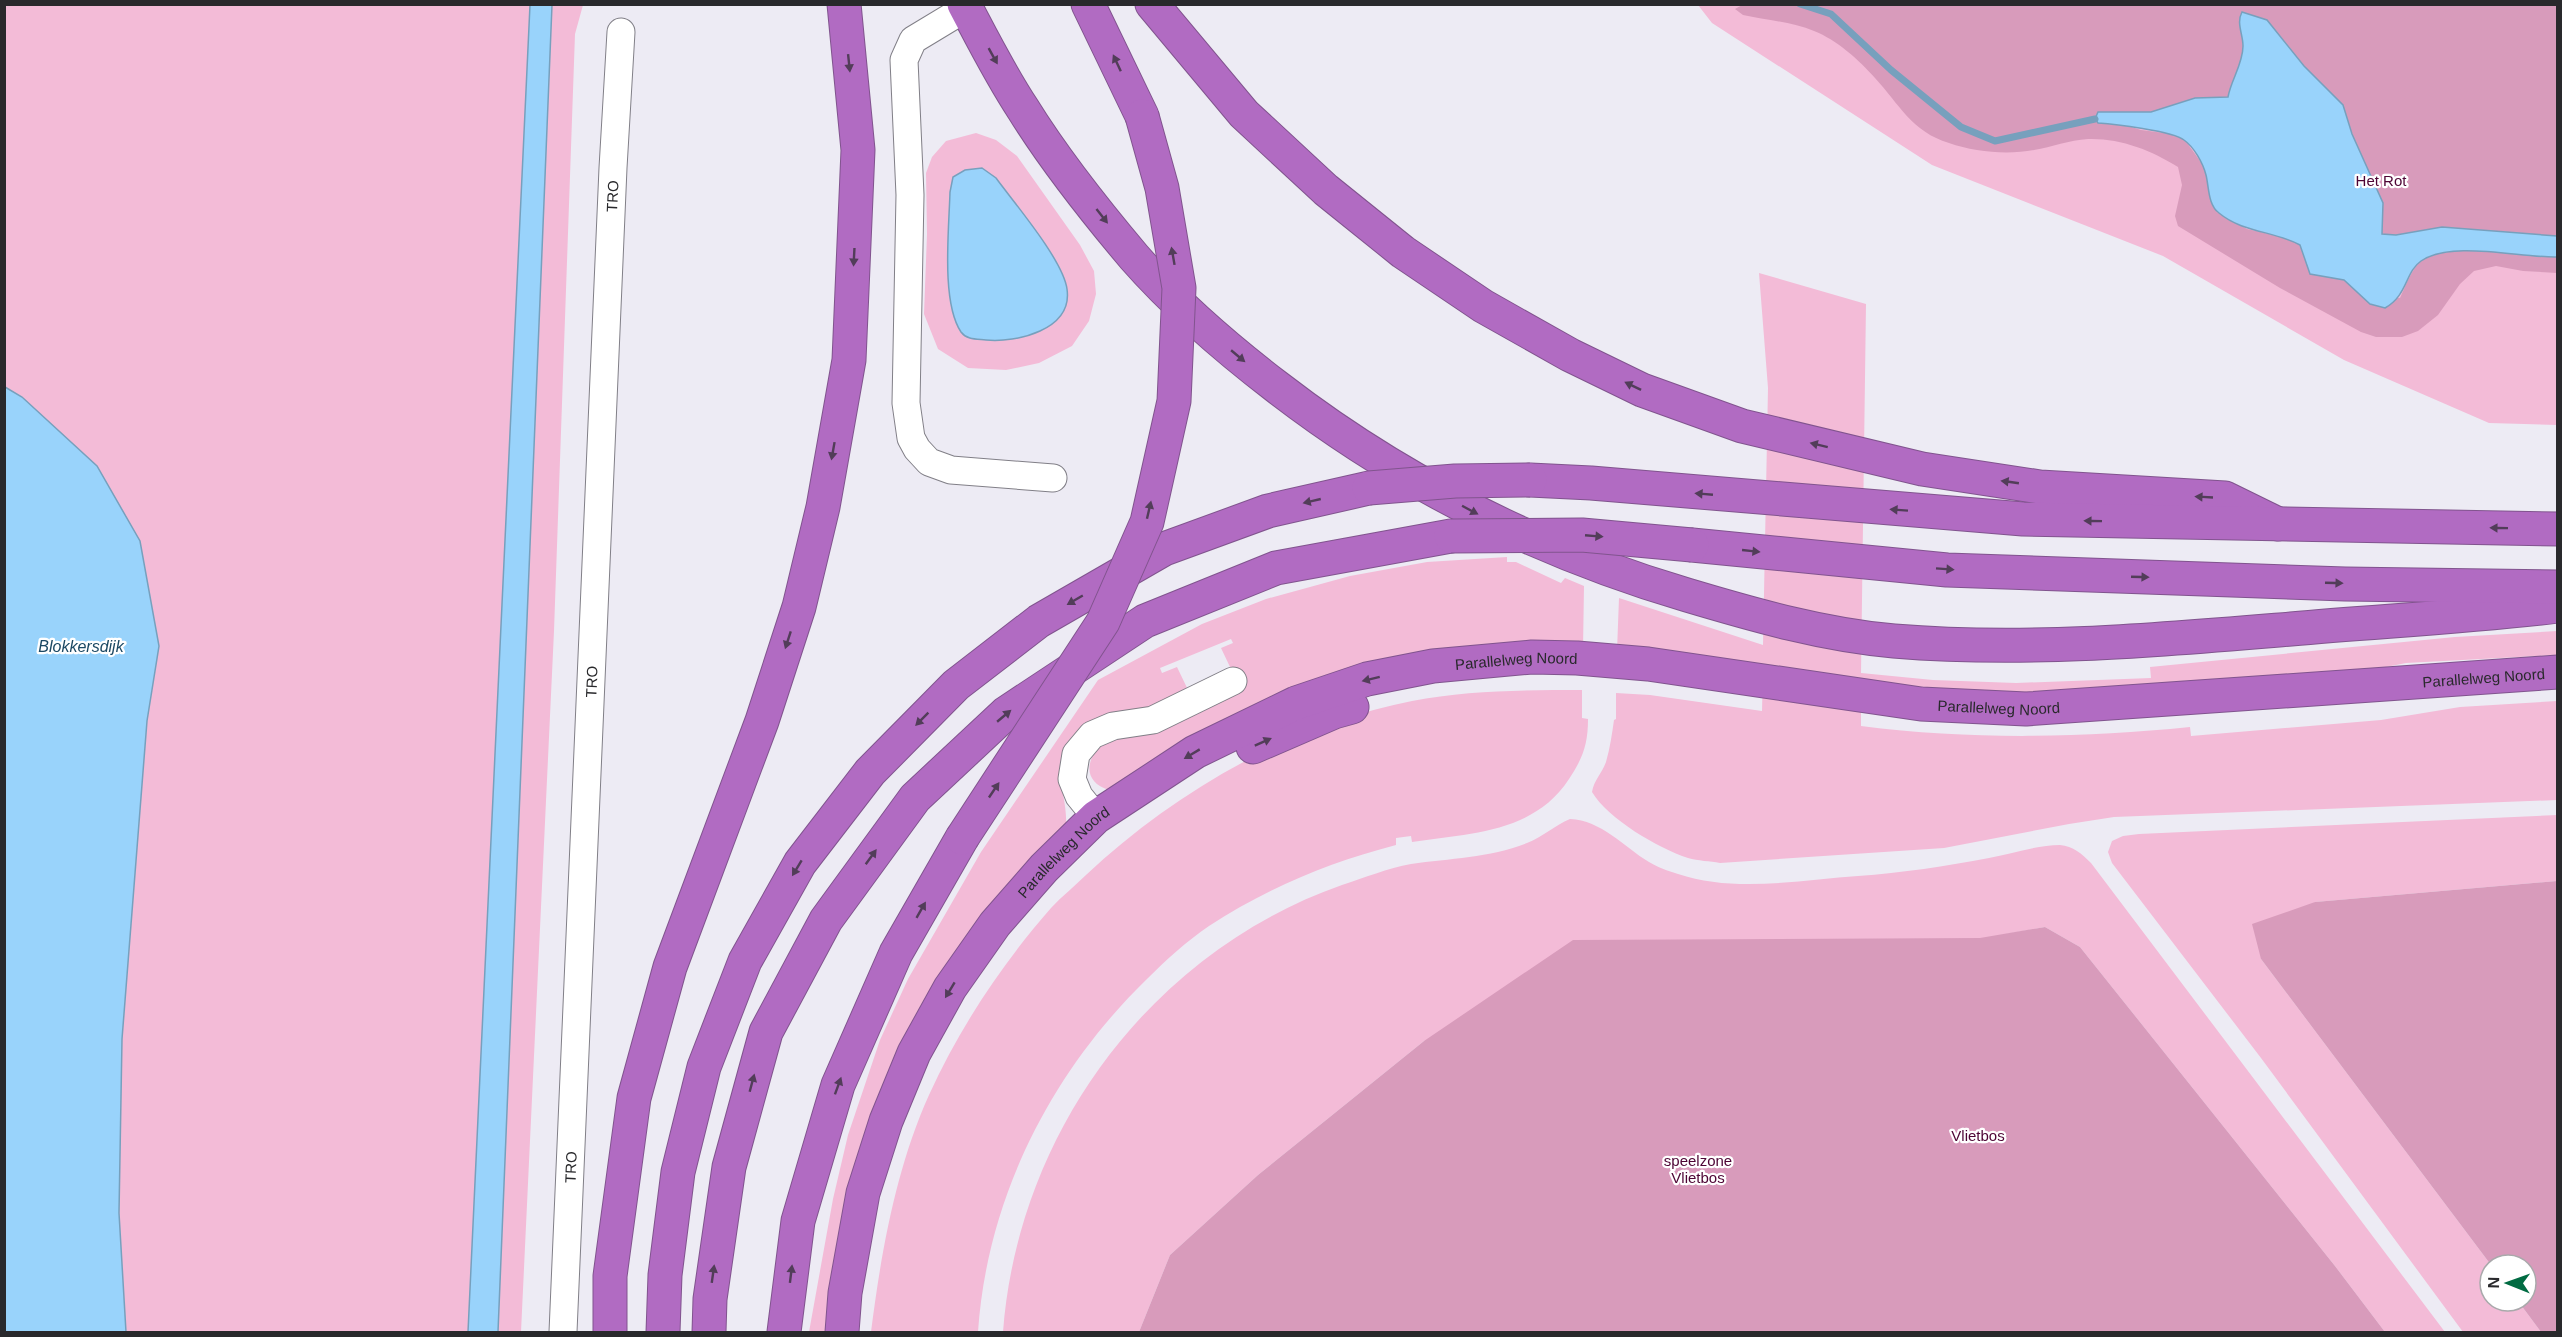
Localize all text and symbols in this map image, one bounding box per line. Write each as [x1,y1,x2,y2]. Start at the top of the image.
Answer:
one-way arrow [988,48,998,65]
one-way arrow [844,53,854,72]
one-way arrow [1112,54,1122,72]
park label: Het Rot [2356,172,2407,189]
street label: TRO [603,180,621,212]
one-way arrow [1096,209,1108,224]
one-way arrow [1169,246,1178,265]
one-way arrow [849,248,858,267]
one-way arrow [1230,349,1245,362]
one-way arrow [1625,381,1642,390]
one-way arrow [1810,439,1828,449]
one-way arrow [828,441,837,460]
one-way arrow [2000,478,2019,487]
one-way arrow [1695,489,1714,499]
one-way arrow [2195,492,2214,501]
one-way arrow [1303,497,1321,507]
one-way arrow [1145,501,1155,520]
one-way arrow [1461,505,1478,515]
one-way arrow [1889,505,1908,515]
one-way arrow [2084,516,2103,526]
one-way arrow [2490,523,2509,533]
one-way arrow [1584,532,1603,541]
one-way arrow [1741,546,1760,556]
one-way arrow [1935,565,1954,574]
one-way arrow [2130,572,2149,581]
one-way arrow [2325,579,2344,588]
one-way arrow [1066,595,1083,605]
one-way arrow [783,631,792,649]
water label: Blokkersdijk [38,638,125,655]
street label: Parallelweg Noord [1454,649,1578,672]
street label: Parallelweg Noord [2422,664,2545,690]
street label: TRO [582,665,600,698]
one-way arrow [1362,674,1381,684]
street label: Parallelweg Noord [1937,696,2061,718]
one-way arrow [996,709,1012,722]
one-way arrow [915,712,929,727]
one-way arrow [1255,737,1273,747]
one-way arrow [1183,749,1200,759]
one-way arrow [988,782,1000,798]
street label: Parallelweg Noord [1014,802,1112,901]
one-way arrow [865,850,877,865]
one-way arrow [792,860,802,877]
one-way arrow [916,901,926,918]
one-way arrow [944,982,955,998]
one-way arrow [747,1074,757,1093]
one-way arrow [834,1077,844,1095]
park label: Vlietbos [1951,1127,2005,1144]
street label: TRO [561,1151,579,1183]
park label: speelzone Vlietbos [1664,1152,1732,1186]
north arrow [2478,1253,2538,1313]
one-way arrow [709,1265,718,1284]
one-way arrow [787,1265,796,1284]
text: N [2485,1277,2502,1289]

